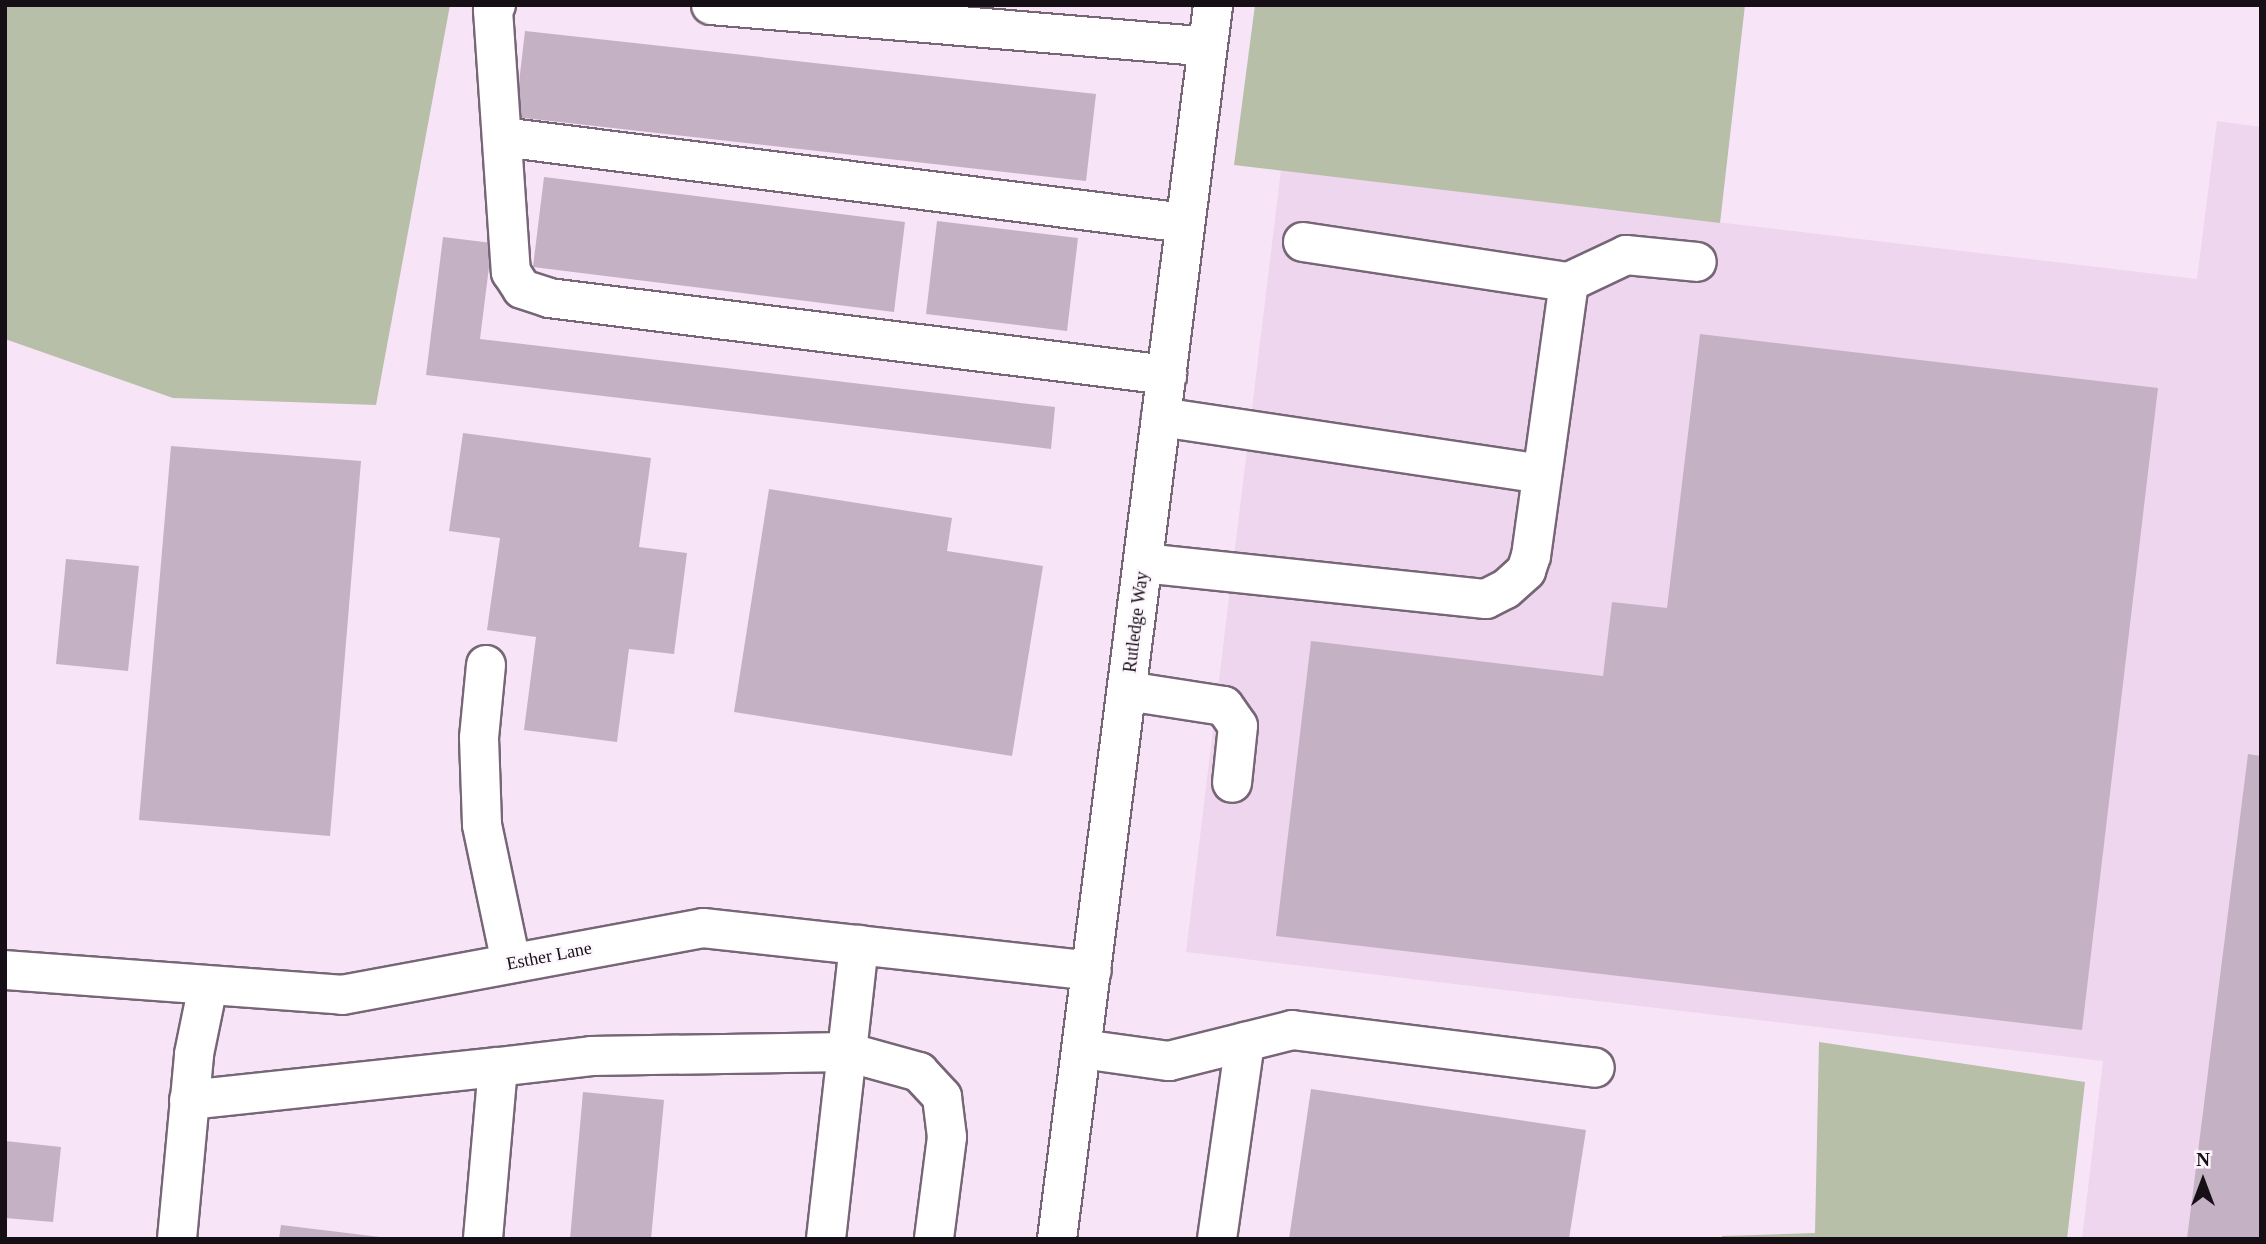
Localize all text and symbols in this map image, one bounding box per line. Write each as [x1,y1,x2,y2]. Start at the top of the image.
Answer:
street label: Rutledge Way [1119,570,1153,674]
street label: Esther Lane [505,937,593,975]
north arrow [2168,1146,2238,1216]
text: N [2196,1149,2210,1170]

